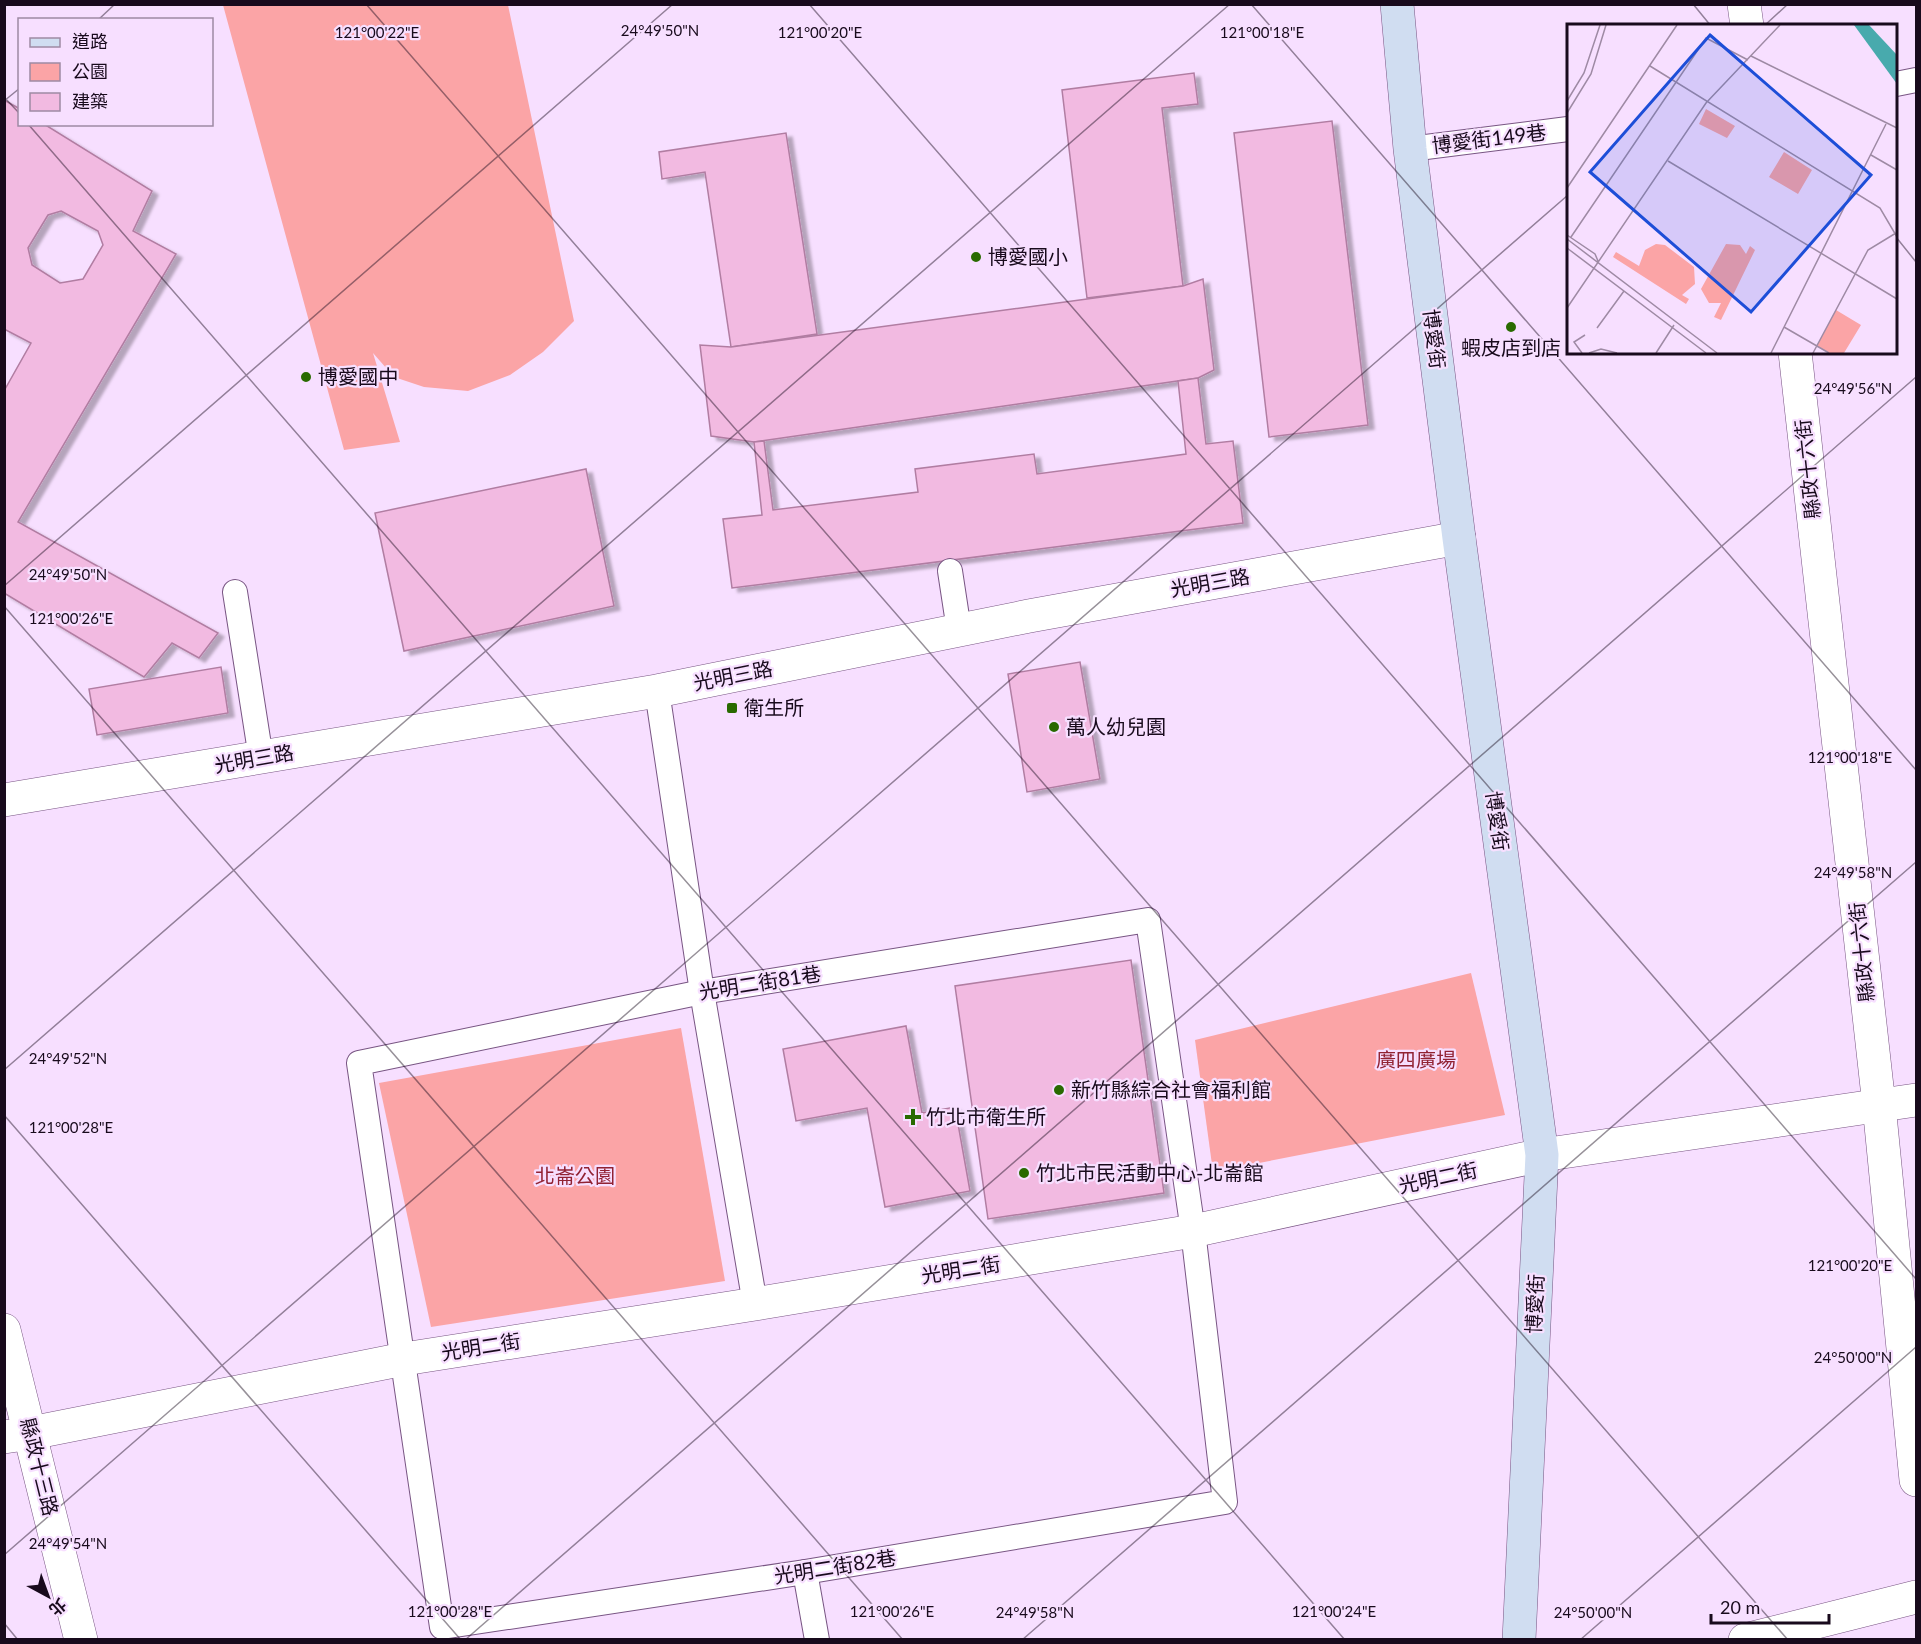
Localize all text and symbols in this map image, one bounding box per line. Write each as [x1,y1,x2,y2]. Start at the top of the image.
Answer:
legend [18,18,213,126]
text: 24°49'50"N [621,21,699,39]
text: 121°00'22"E [335,23,419,41]
text: 121°00'20"E [778,23,862,41]
text: 121°00'18"E [1220,23,1304,41]
inset map [1567,24,1897,354]
text: 道路 [72,30,108,52]
text: 公園 [72,60,108,82]
text: 建築 [72,90,108,112]
street label: 博愛街149巷 [1430,119,1547,157]
place label: 博愛國小 [988,244,1068,268]
marker: 博愛國小 [969,250,983,264]
street label: 博愛街 [1419,308,1451,370]
marker: 蝦皮店到店 [1504,320,1518,334]
place label: 蝦皮店到店 [1461,335,1561,359]
place label: 博愛國中 [318,364,398,388]
marker: 博愛國中 [299,370,313,384]
text: 24°49'56"N [1814,379,1892,397]
street label: 縣政十六街 [1790,418,1824,520]
street label: 光明三路 [1168,563,1251,601]
text: 24°49'50"N [29,565,107,583]
text: 121°00'26"E [29,609,113,627]
street label: 光明三路 [691,656,774,694]
place label: 衛生所 [744,695,804,719]
marker: 衛生所 [725,701,739,715]
place label: 萬人幼兒園 [1066,714,1166,738]
marker: 萬人幼兒園 [1047,720,1061,734]
street label: 光明三路 [212,739,295,777]
text: 121°00'18"E [1808,748,1892,766]
street label: 博愛街 [1482,789,1514,852]
text: 24°49'58"N [1814,863,1892,881]
street label: 縣政十六街 [1844,901,1878,1003]
street label: 光明二街81巷 [697,961,823,1004]
park label: 廣四廣場 [1376,1047,1456,1071]
text: 24°49'52"N [29,1049,107,1067]
place label: 新竹縣綜合社會福利館 [1071,1077,1271,1101]
marker: 新竹縣綜合社會福利館 [1052,1083,1066,1097]
place label: 竹北市衛生所 [926,1104,1046,1128]
marker: 竹北市衛生所 [904,1108,922,1126]
text: 121°00'28"E [29,1118,113,1136]
street label: 光明二街 [1396,1157,1479,1197]
place label: 竹北市民活動中心-北崙館 [1036,1160,1263,1184]
park label: 北崙公園 [535,1163,615,1187]
marker: 竹北市民活動中心-北崙館 [1017,1166,1031,1180]
street label: 光明二街 [919,1251,1002,1287]
text: 121°00'20"E [1808,1256,1892,1274]
street label: 博愛街 [1520,1273,1548,1335]
street label: 光明二街 [439,1328,522,1364]
text: 24°50'00"N [1814,1348,1892,1366]
street label: 縣政十三路 [16,1415,64,1518]
text: 24°49'54"N [29,1534,107,1552]
street label: 光明二街82巷 [772,1545,898,1588]
north arrow [18,1566,78,1626]
scale bar [1711,1587,1830,1625]
text: 北 [46,1595,70,1620]
text: 20 m [1720,1596,1760,1618]
text: 121°00'28"E [408,1602,492,1620]
text: 121°00'26"E [850,1602,934,1620]
text: 121°00'24"E [1292,1602,1376,1620]
text: 24°49'58"N [996,1603,1074,1621]
text: 24°50'00"N [1554,1603,1632,1621]

